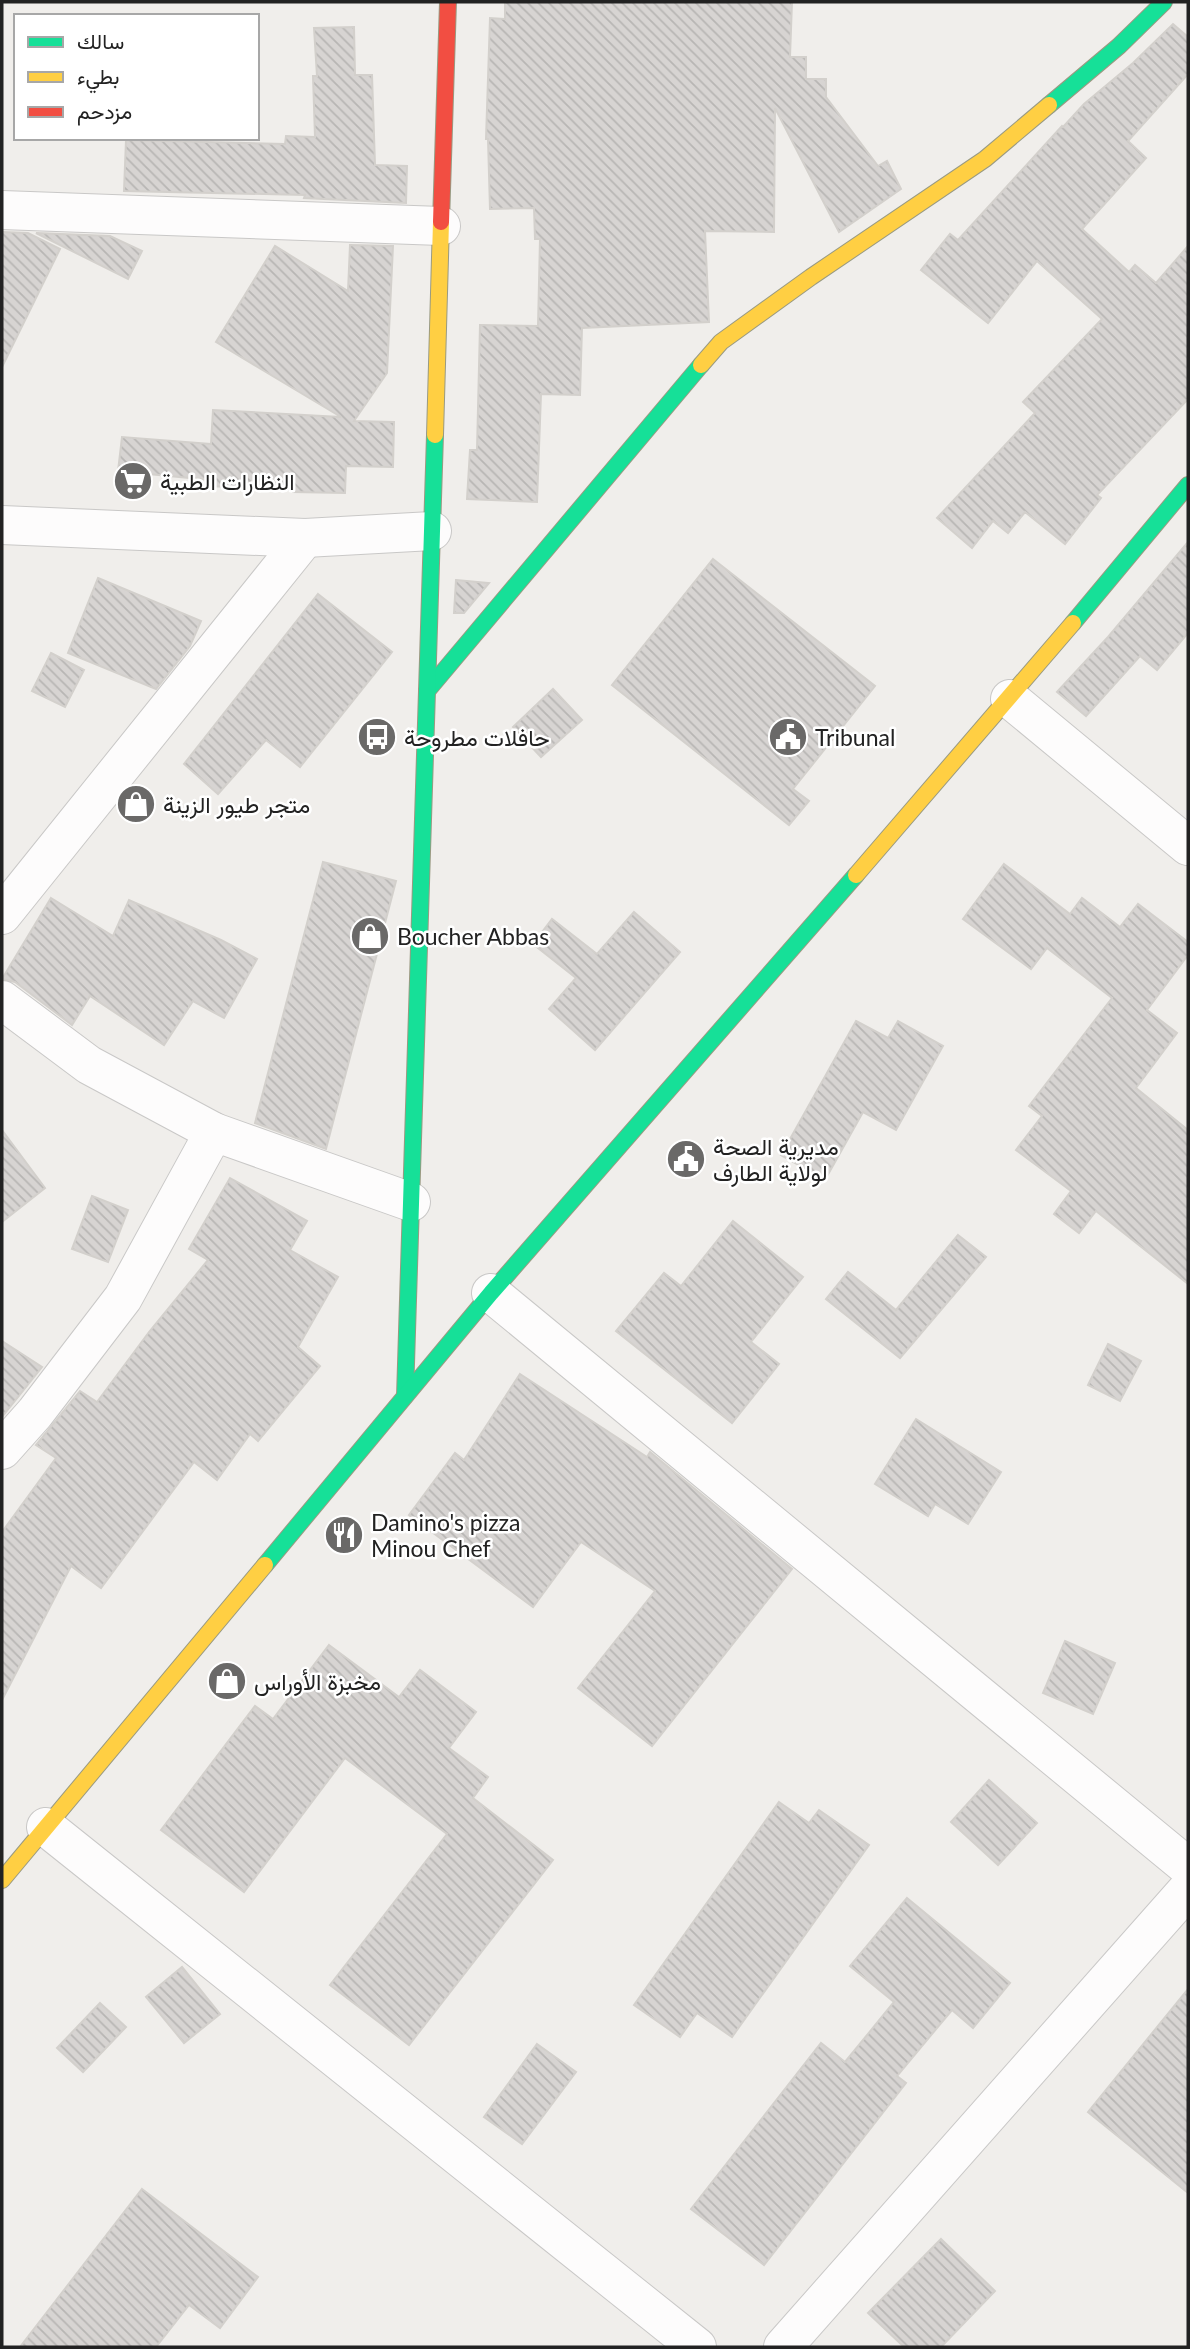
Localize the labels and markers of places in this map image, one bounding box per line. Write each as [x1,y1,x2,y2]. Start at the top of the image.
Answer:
supermarket icon: النظارات الطبية [112,460,154,502]
place label: النظارات الطبية [160,467,295,497]
bus stop icon: حافلات مطروحة [356,716,398,758]
public building icon: Tribunal [767,716,809,758]
place label: حافلات مطروحة [404,723,550,753]
place label: Tribunal [815,723,895,751]
shop icon: متجر طيور الزينة [115,783,157,825]
place label: متجر طيور الزينة [163,790,310,820]
shop icon: Boucher Abbas [349,915,391,957]
place label: Boucher Abbas [397,922,549,950]
place label: مديرية الصحة لولاية الطارف [713,1132,839,1188]
public building icon: مديرية الصحة لولاية الطارف [665,1138,707,1180]
place label: Damino's pizza Minou Chef [371,1508,520,1562]
restaurant icon: Damino's pizza Minou Chef [323,1514,365,1556]
shop icon: مخبزة الأوراس [206,1660,248,1702]
place label: مخبزة الأوراس [254,1667,381,1697]

